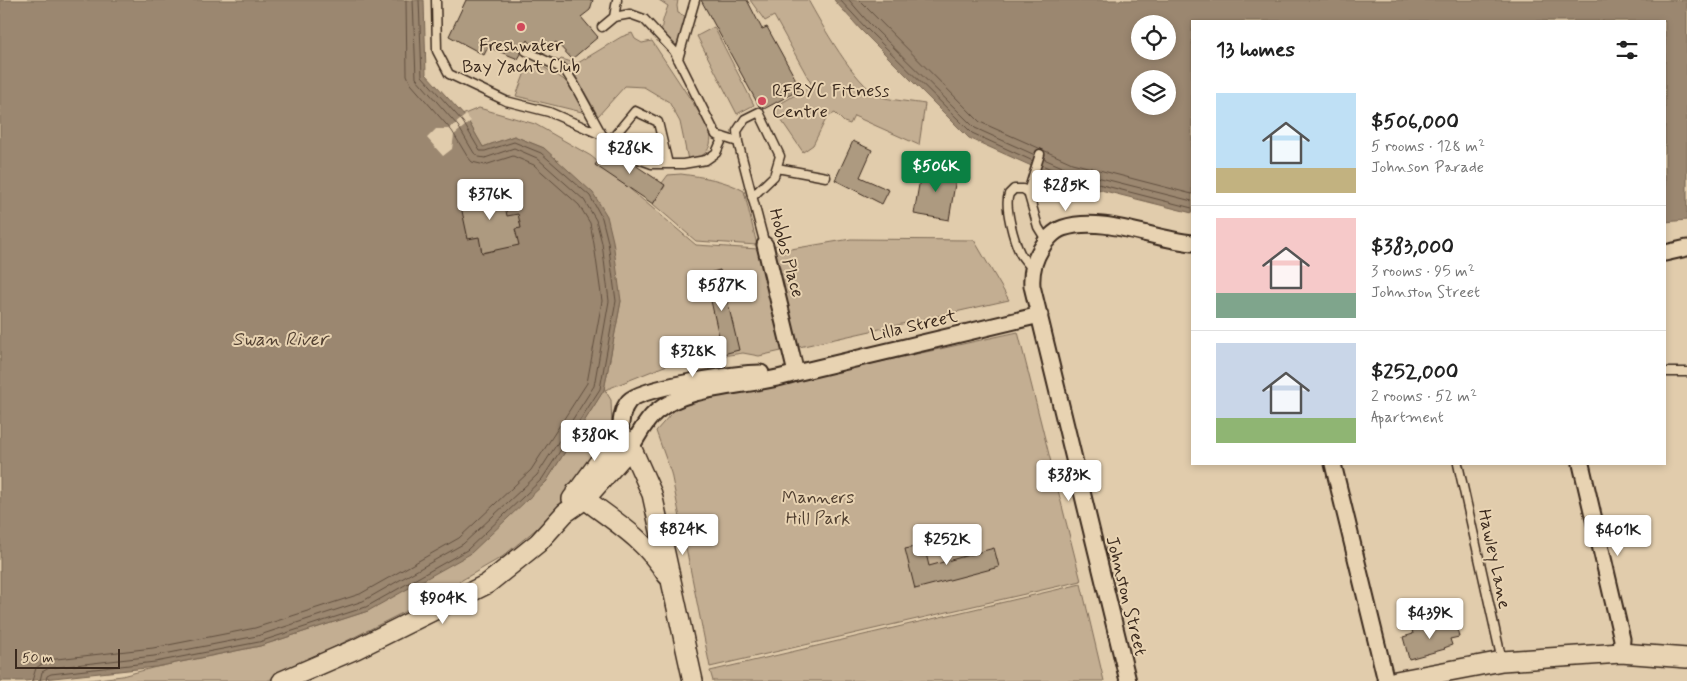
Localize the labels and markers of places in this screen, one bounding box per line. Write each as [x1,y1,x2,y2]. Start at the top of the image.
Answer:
marker: Freshwater Bay Yacht Club [515,21,527,33]
place label: Freshwater Bay Yacht Club [462,34,580,79]
place label: RFBYC Fitness Centre [772,79,889,124]
marker: RFBYC Fitness Centre [756,95,768,107]
pin: $286K [595,132,665,175]
pin: $506K [901,150,971,193]
pin: $285K [1031,170,1101,212]
pin: $376K [455,178,525,221]
pin: $587K [687,270,757,312]
pin: $328K [658,336,728,378]
pin: $380K [560,420,630,462]
pin: $383K [1034,460,1104,502]
pin: $824K [648,514,718,556]
pin: $401K [1583,514,1653,557]
pin: $252K [912,524,982,566]
pin: $904K [408,582,478,625]
pin: $439K [1395,598,1465,640]

